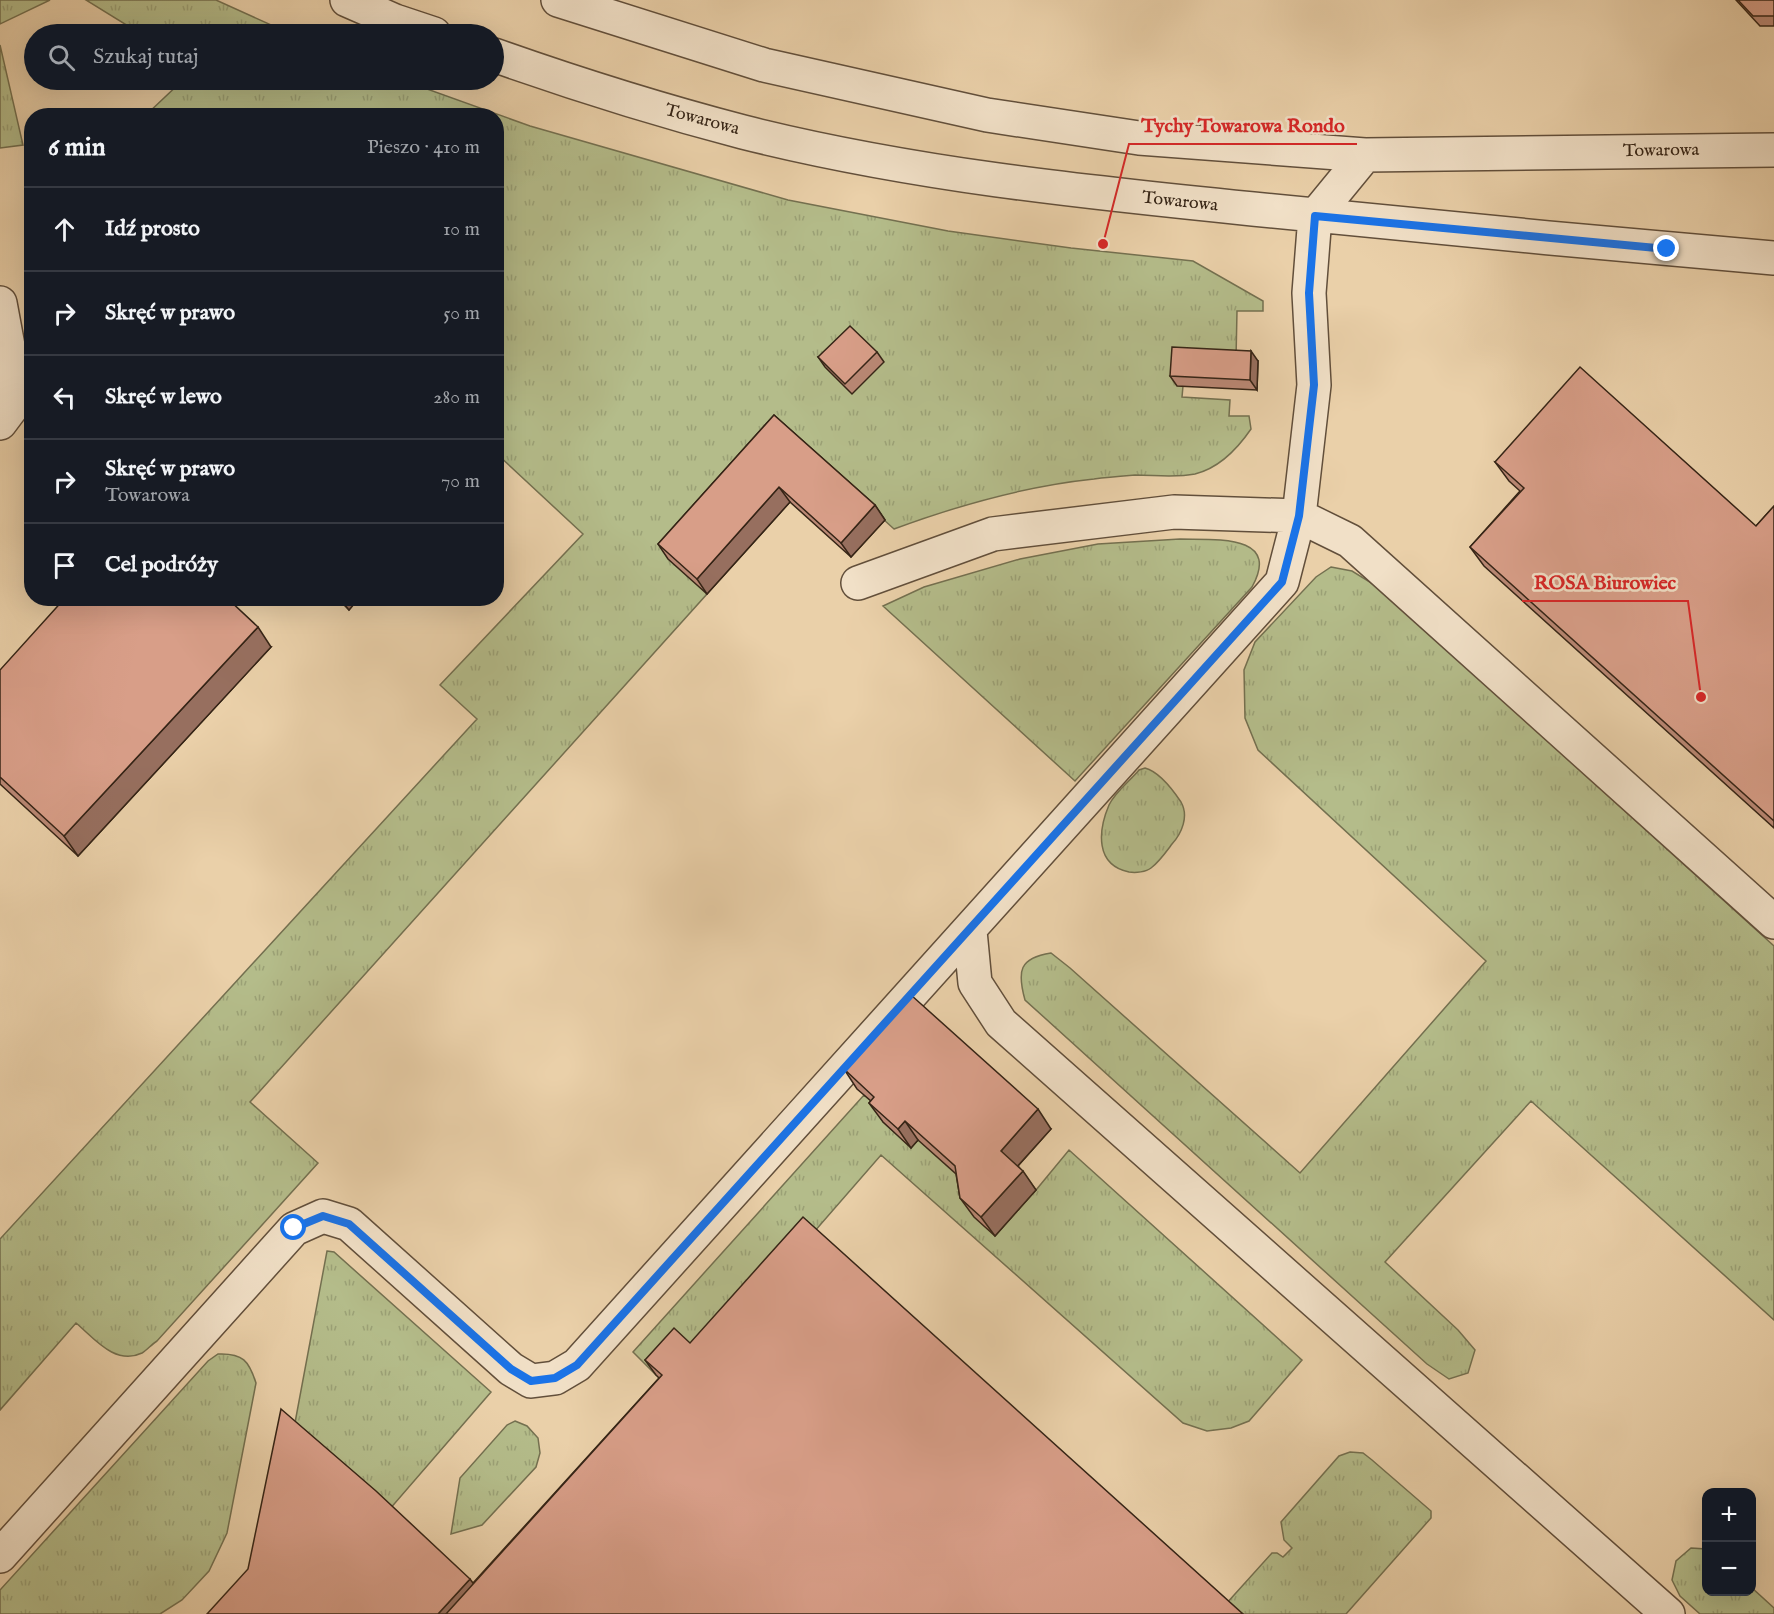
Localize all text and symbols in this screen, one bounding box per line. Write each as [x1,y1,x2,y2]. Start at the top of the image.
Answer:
search box [24,24,504,90]
icon: search [45,41,78,74]
text: Szukaj tutaj [93,43,198,71]
street label: Towarowa [662,99,742,141]
callout: Tychy Towarowa Rondo [1129,106,1357,144]
text: Tychy Towarowa Rondo [1140,114,1345,139]
text: 6 min [48,131,106,164]
text: Pieszo · 410 m [367,135,480,160]
street label: Towarowa [1623,139,1700,163]
street label: Towarowa [1141,187,1219,217]
icon: ahead [48,213,81,246]
text: Idź prosto [105,215,200,243]
text: 10 m [443,217,480,242]
route end [1653,235,1679,261]
icon: right [48,297,81,330]
text: Skręć w prawo [105,299,235,327]
text: 50 m [443,301,480,326]
icon: left [48,381,81,414]
text: Skręć w lewo [105,383,222,411]
text: 280 m [433,385,480,410]
text: Skręć w prawo [105,455,235,483]
icon: right [48,465,81,498]
text: 70 m [441,469,480,494]
text: Towarowa [105,483,190,508]
icon: arrive [48,549,81,582]
text: Cel podróży [105,551,218,579]
callout: ROSA Biurowiec [1522,563,1688,601]
text: ROSA Biurowiec [1534,571,1677,596]
route start [280,1214,306,1240]
map controls [1702,1488,1756,1596]
button: + [1702,1488,1756,1542]
button: − [1702,1542,1756,1596]

